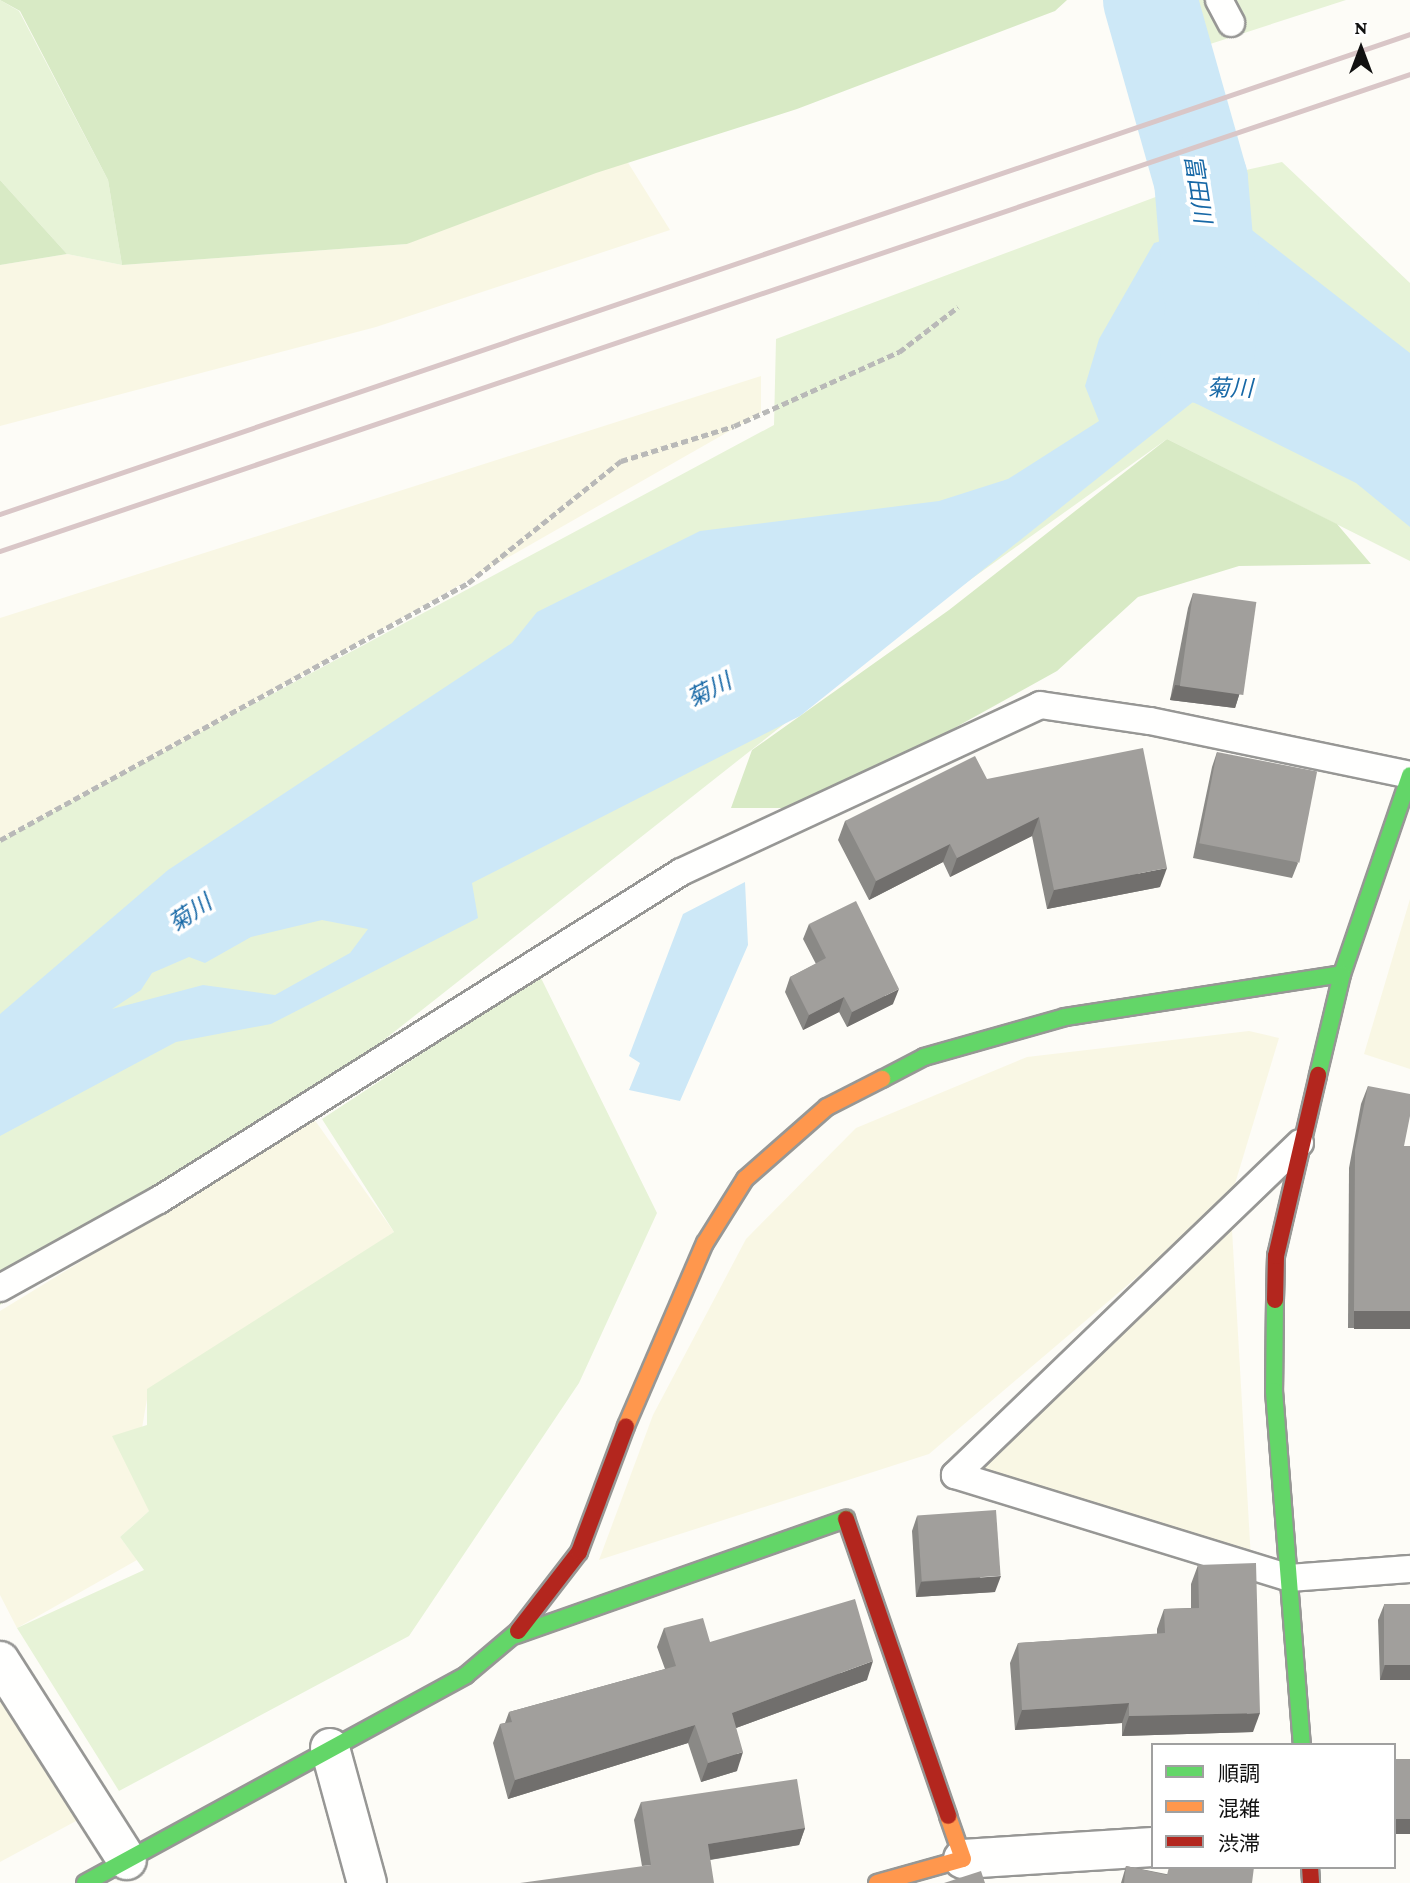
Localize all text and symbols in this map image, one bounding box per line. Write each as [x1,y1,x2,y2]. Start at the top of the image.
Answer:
north arrow [1326,14,1396,84]
text: N [1355,17,1367,38]
water label: 富田川 [1179,153,1217,225]
water label: 菊川 [1207,374,1253,402]
water label: 菊川 [682,667,736,713]
water label: 菊川 [163,889,217,937]
legend [1151,1743,1396,1869]
text: 順調 [1218,1762,1260,1786]
text: 混雑 [1218,1797,1260,1821]
text: 渋滞 [1218,1832,1260,1856]

